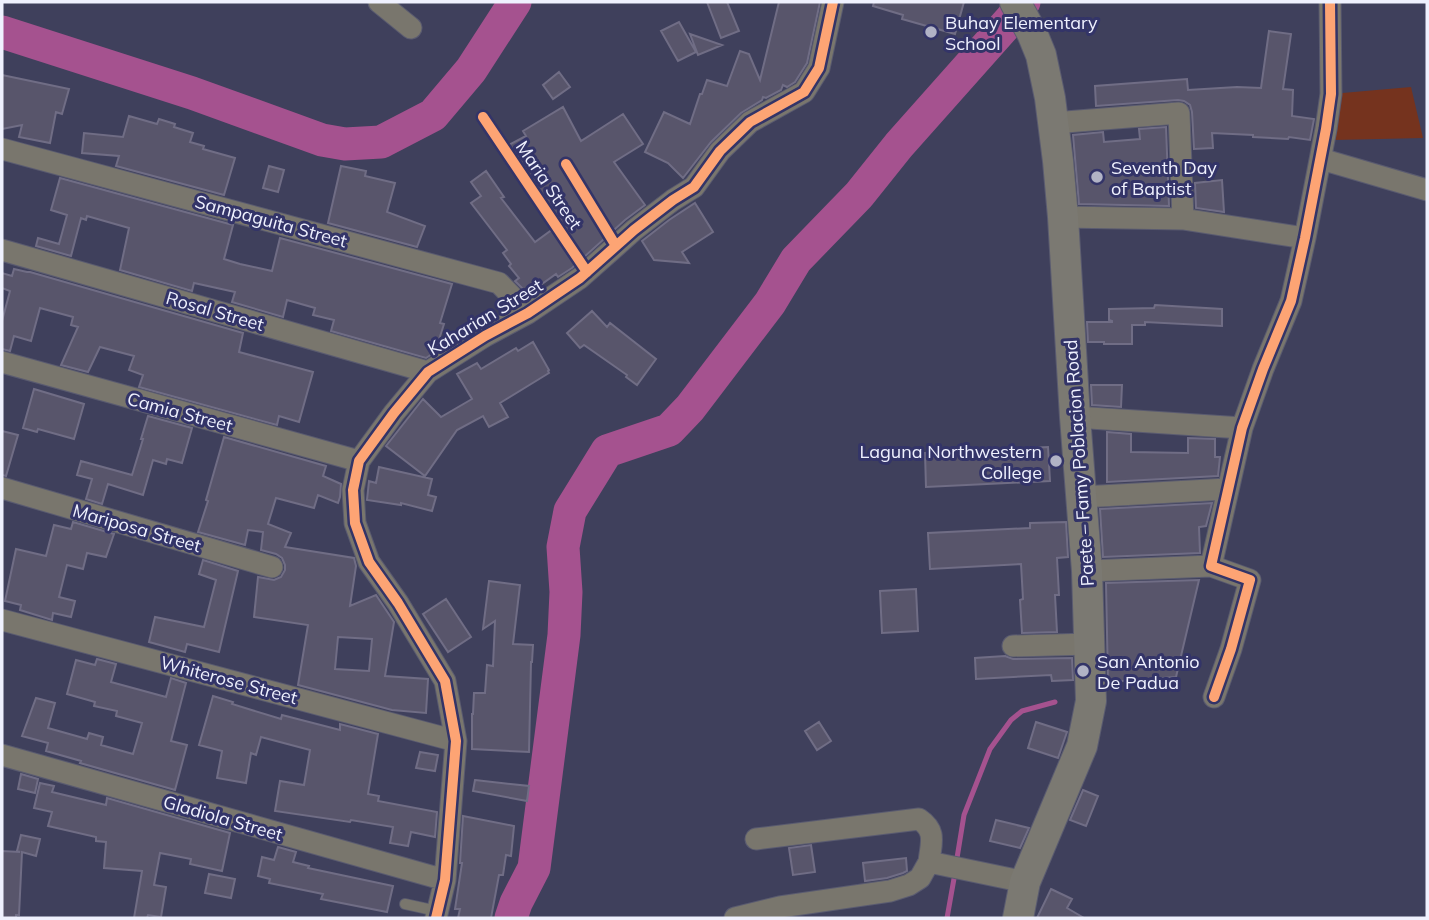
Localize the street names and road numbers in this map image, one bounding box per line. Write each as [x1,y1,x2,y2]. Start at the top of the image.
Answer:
street label: Maria Street [511,136,587,234]
street label: Sampaguita Street [192,190,350,252]
street label: Kaharian Street [423,274,547,360]
street label: Rosal Street [163,286,267,336]
street label: Paete – Famy Poblacion Road [1059,339,1099,587]
street label: Camia Street [125,387,235,437]
street label: Mariposa Street [70,499,204,557]
street label: Whiterose Street [158,651,300,709]
street label: Gladiola Street [161,790,285,846]

